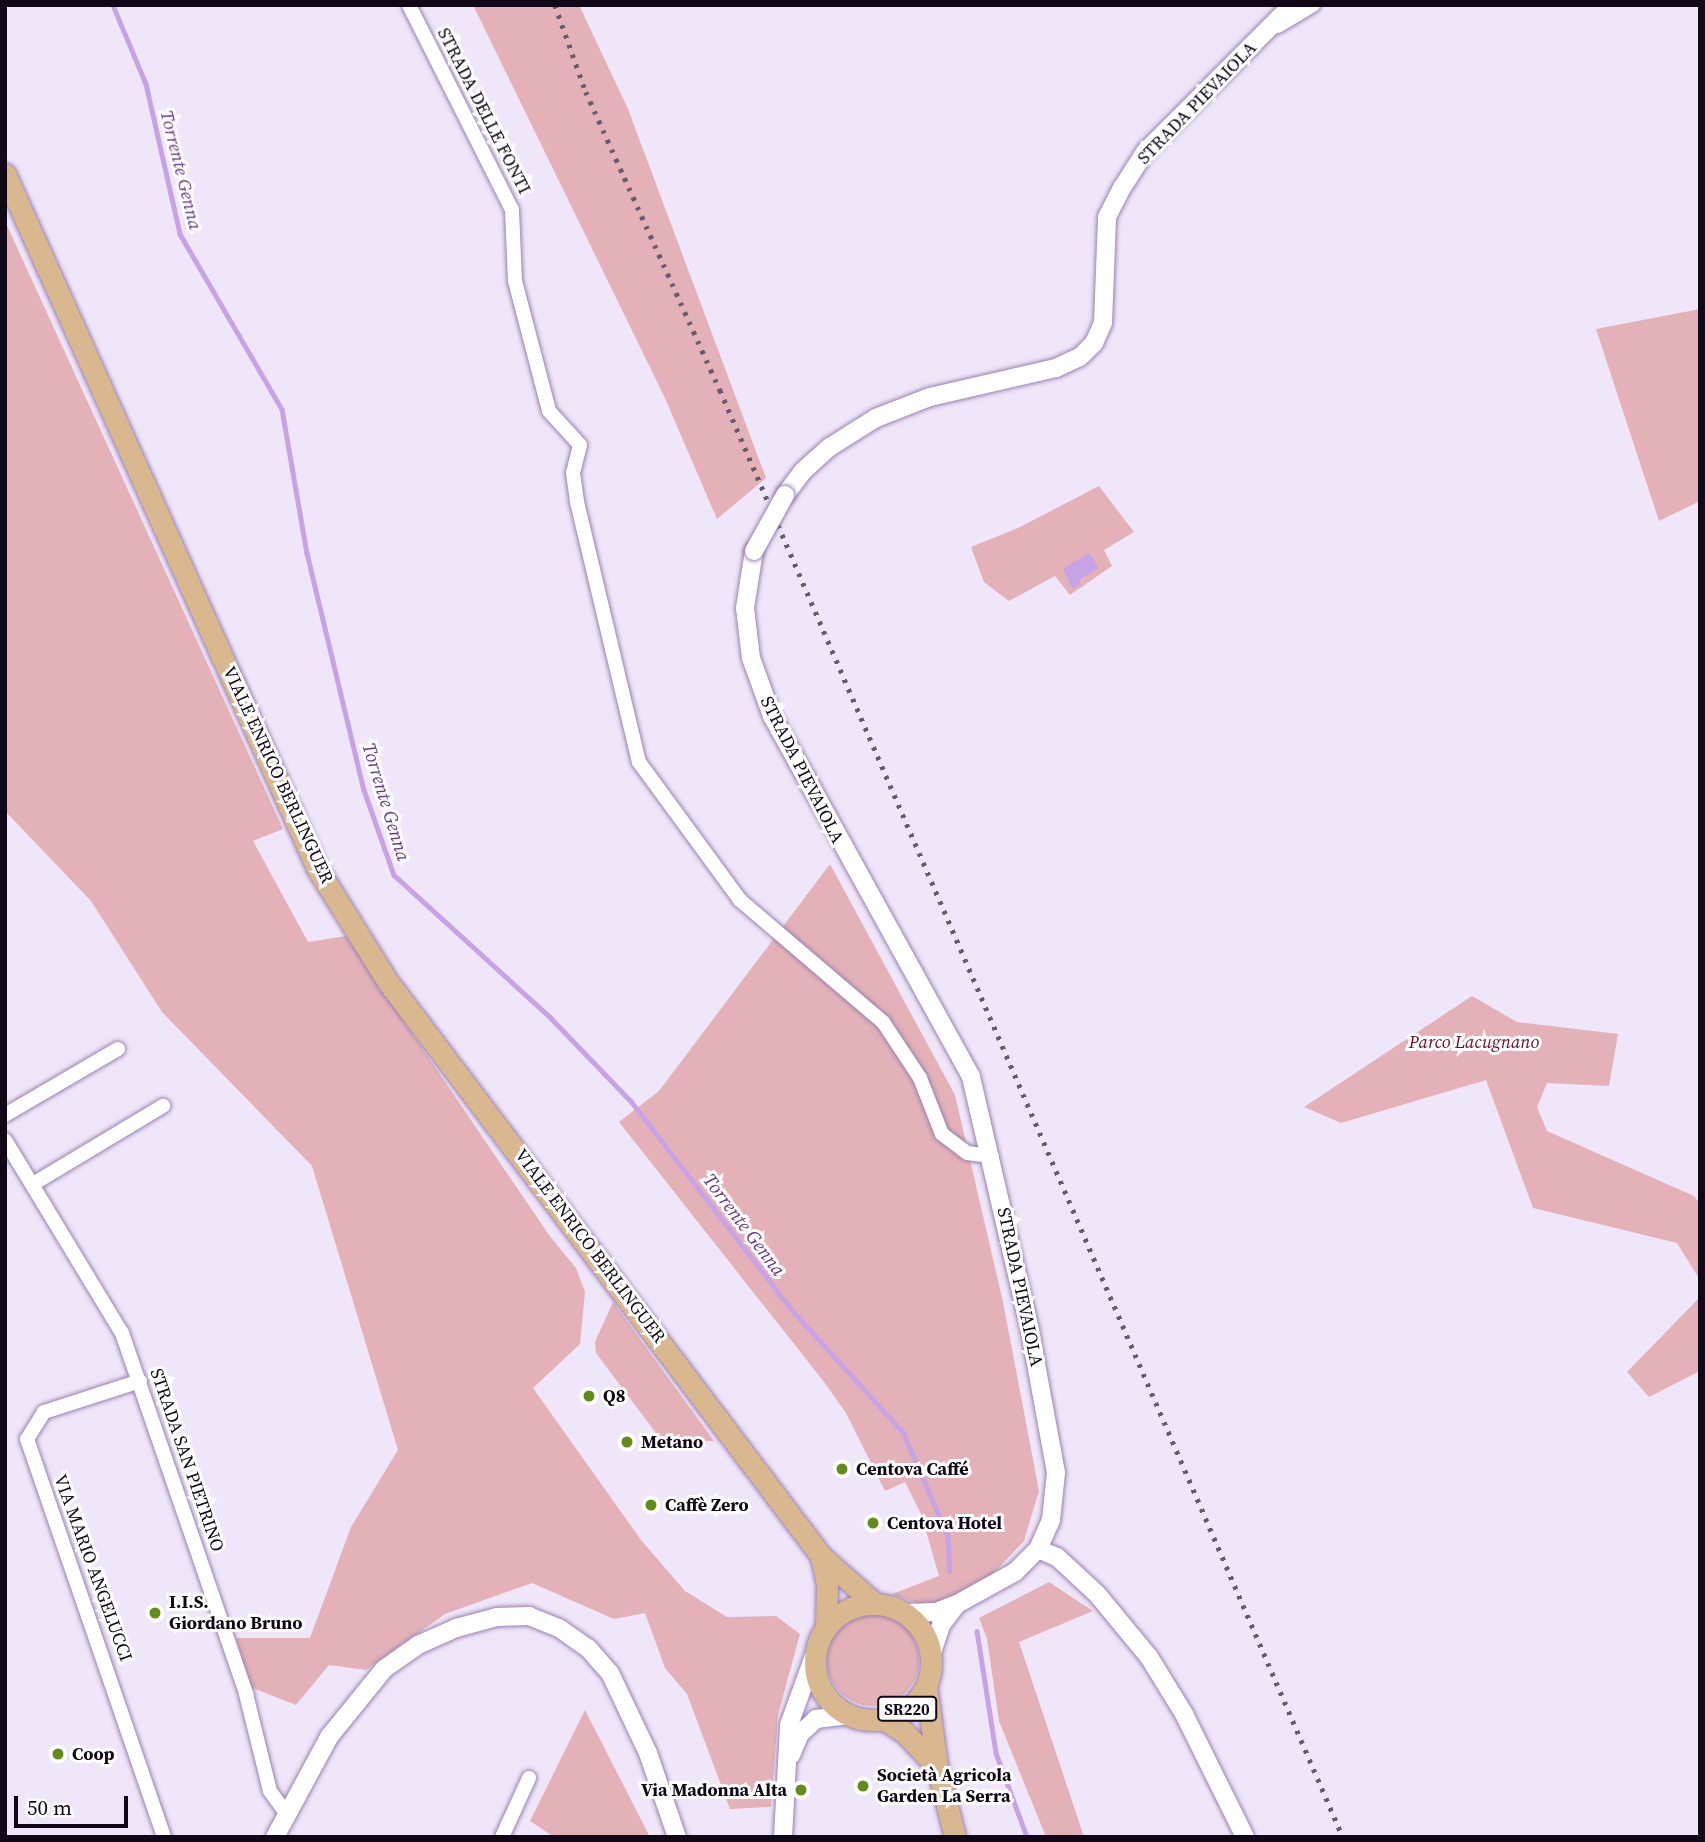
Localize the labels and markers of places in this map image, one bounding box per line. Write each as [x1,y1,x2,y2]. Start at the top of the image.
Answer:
place label: Q8 [603,1385,625,1407]
marker: Q8 [581,1388,597,1404]
place label: Metano [641,1431,703,1453]
marker: Metano [619,1434,635,1450]
place label: Centova Caffé [856,1458,969,1480]
marker: Centova Caffé [834,1461,850,1477]
place label: Caffè Zero [665,1494,749,1516]
marker: Caffè Zero [643,1497,659,1513]
place label: Centova Hotel [887,1512,1002,1534]
marker: Centova Hotel [865,1515,881,1531]
place label: I.I.S. Giordano Bruno [169,1592,302,1634]
marker: I.I.S. Giordano Bruno [147,1605,163,1621]
place label: Coop [72,1743,114,1765]
marker: Coop [50,1746,66,1762]
place label: Società Agricola Garden La Serra [877,1765,1011,1808]
marker: Società Agricola Garden La Serra [855,1778,871,1794]
place label: Via Madonna Alta [641,1779,787,1801]
marker: Via Madonna Alta [793,1782,809,1798]

